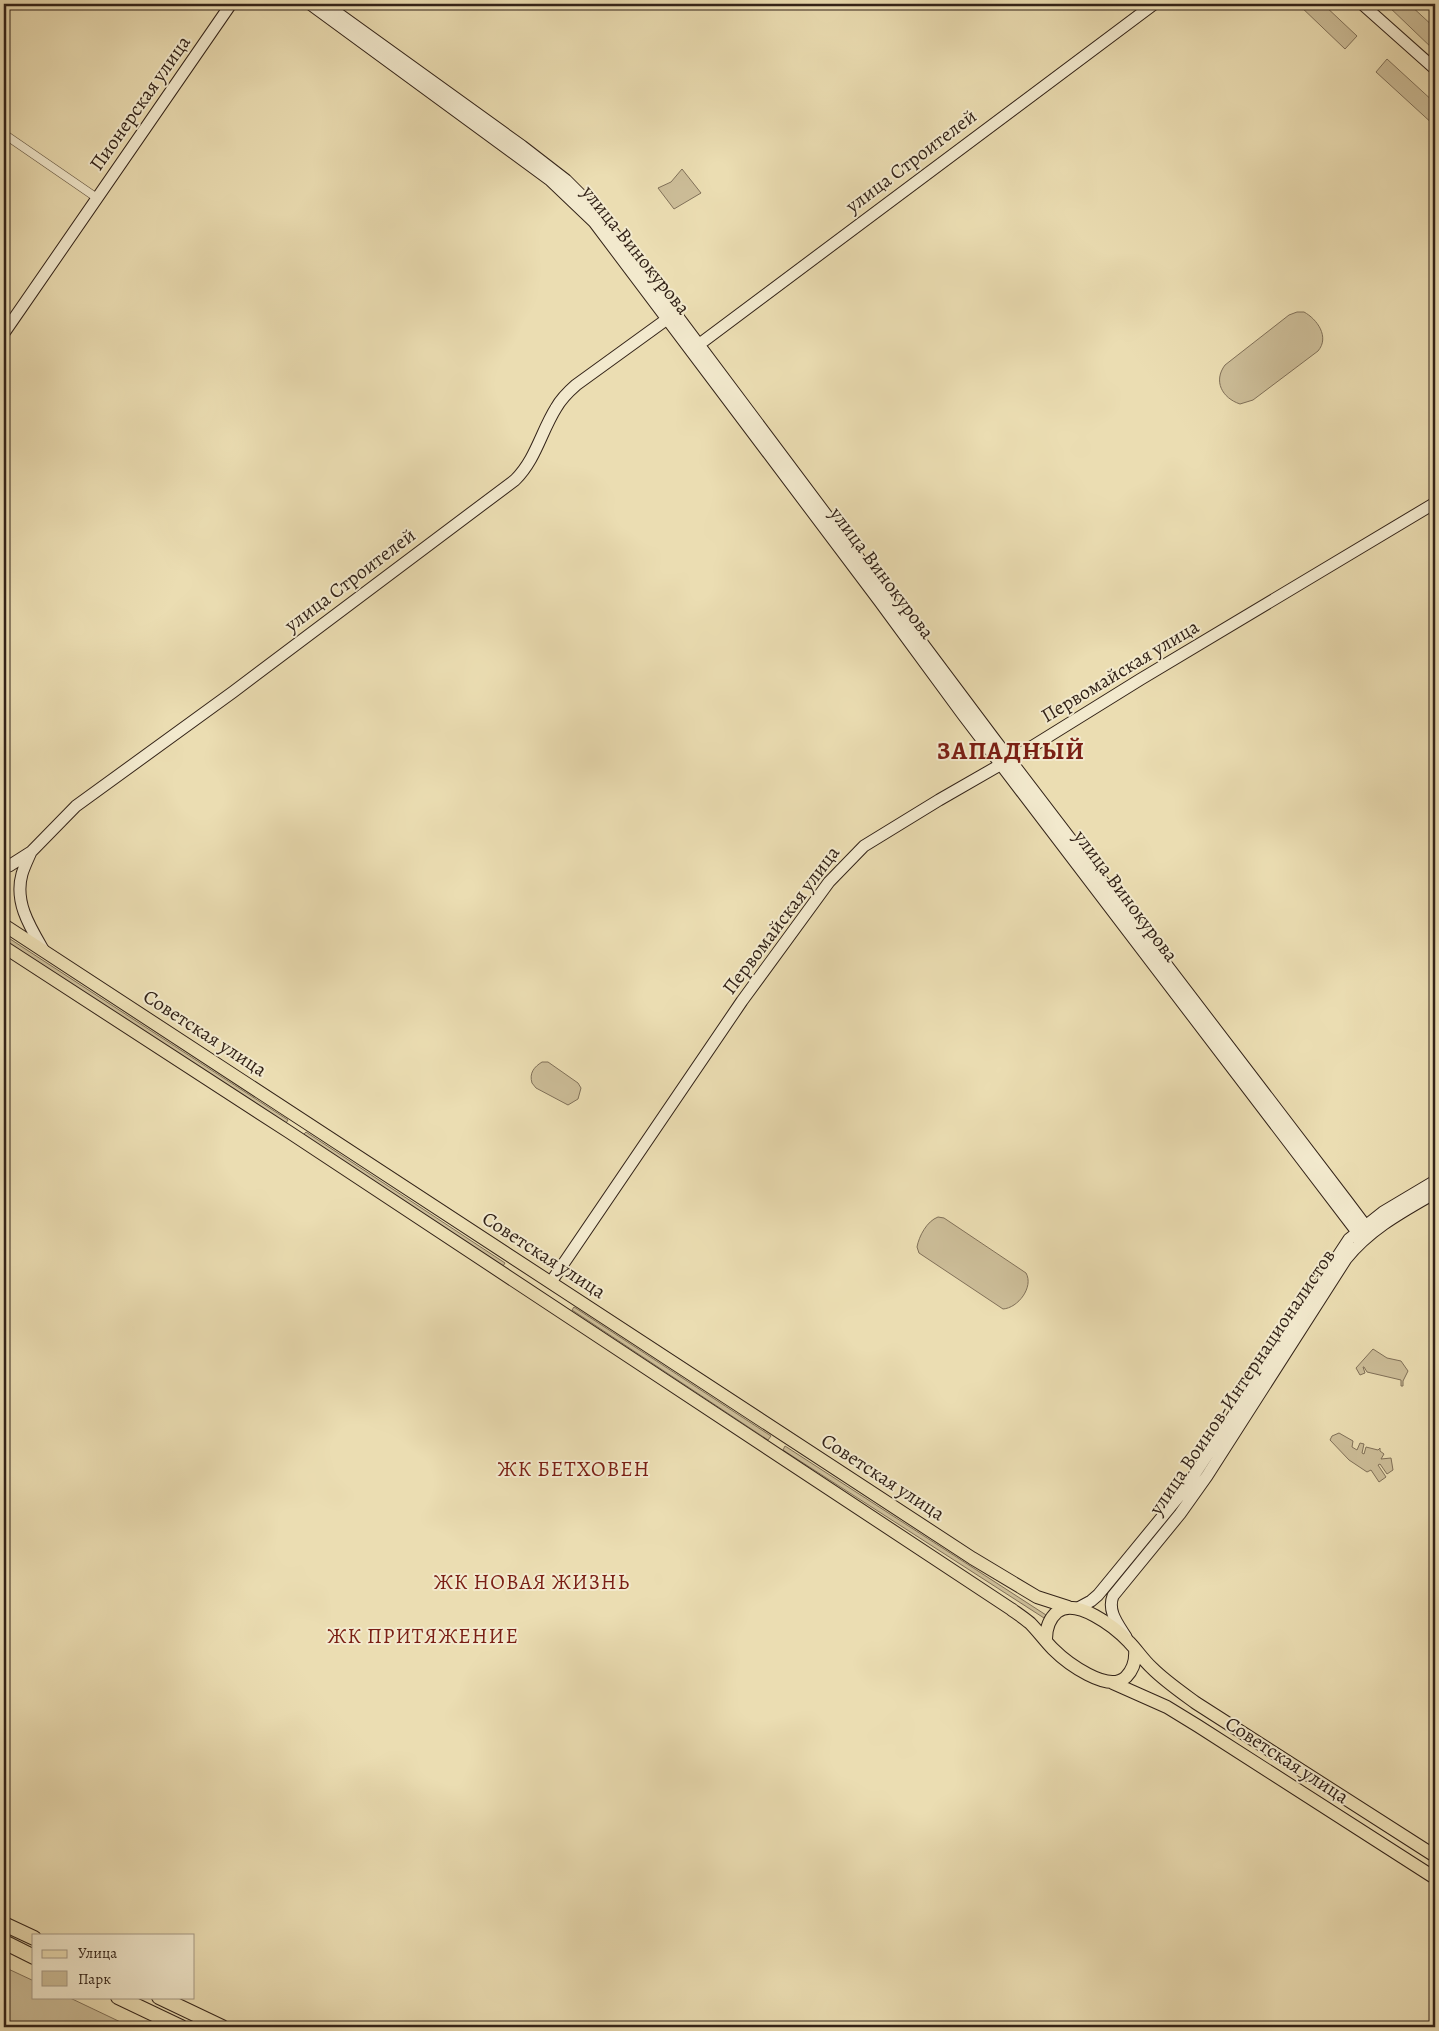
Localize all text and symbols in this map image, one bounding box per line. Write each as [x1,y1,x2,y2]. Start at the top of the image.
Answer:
street label: Пионерская улица [83,29,197,176]
street label: улица Строителей [839,103,982,220]
street label: улица Винокурова [575,179,697,321]
street label: улица Винокурова [823,501,941,645]
street label: улица Строителей [278,522,421,639]
street label: Первомайская улица [1036,613,1205,729]
district label: ЗАПАДНЫЙ [937,734,1085,768]
street label: улица Винокурова [1067,824,1185,968]
street label: Первомайская улица [716,839,846,1000]
street label: Советская улица [138,983,273,1083]
street label: Советская улица [477,1205,612,1305]
street label: улица Воинов-Интернационалистов [1142,1244,1341,1521]
street label: Советская улица [816,1427,951,1527]
district label: ЖК БЕТХОВЕН [498,1455,650,1483]
district label: ЖК НОВАЯ ЖИЗНЬ [434,1568,630,1596]
district label: ЖК ПРИТЯЖЕНИЕ [327,1622,519,1650]
street label: Советская улица [1220,1710,1355,1810]
legend [32,1934,195,1998]
text: Улица [78,1943,117,1963]
text: Парк [78,1969,111,1989]

